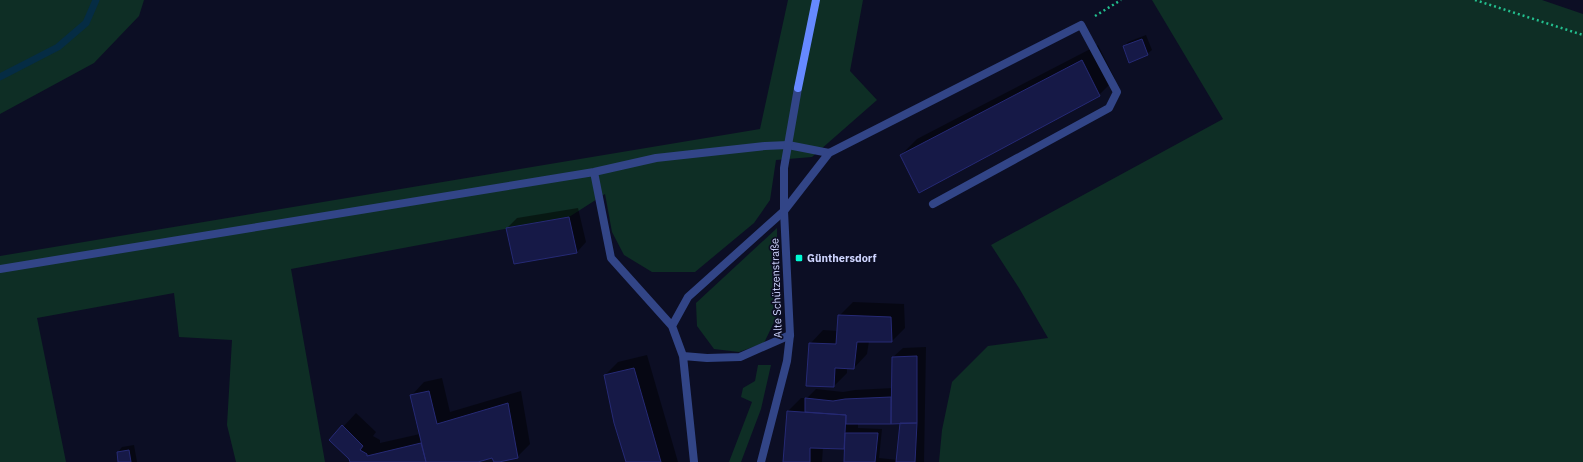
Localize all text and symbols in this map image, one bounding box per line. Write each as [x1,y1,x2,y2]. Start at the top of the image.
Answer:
street label: Alte Schützenstraße [767,238,785,338]
place label: Günthersdorf [807,251,876,265]
marker: Günthersdorf [794,253,804,263]

